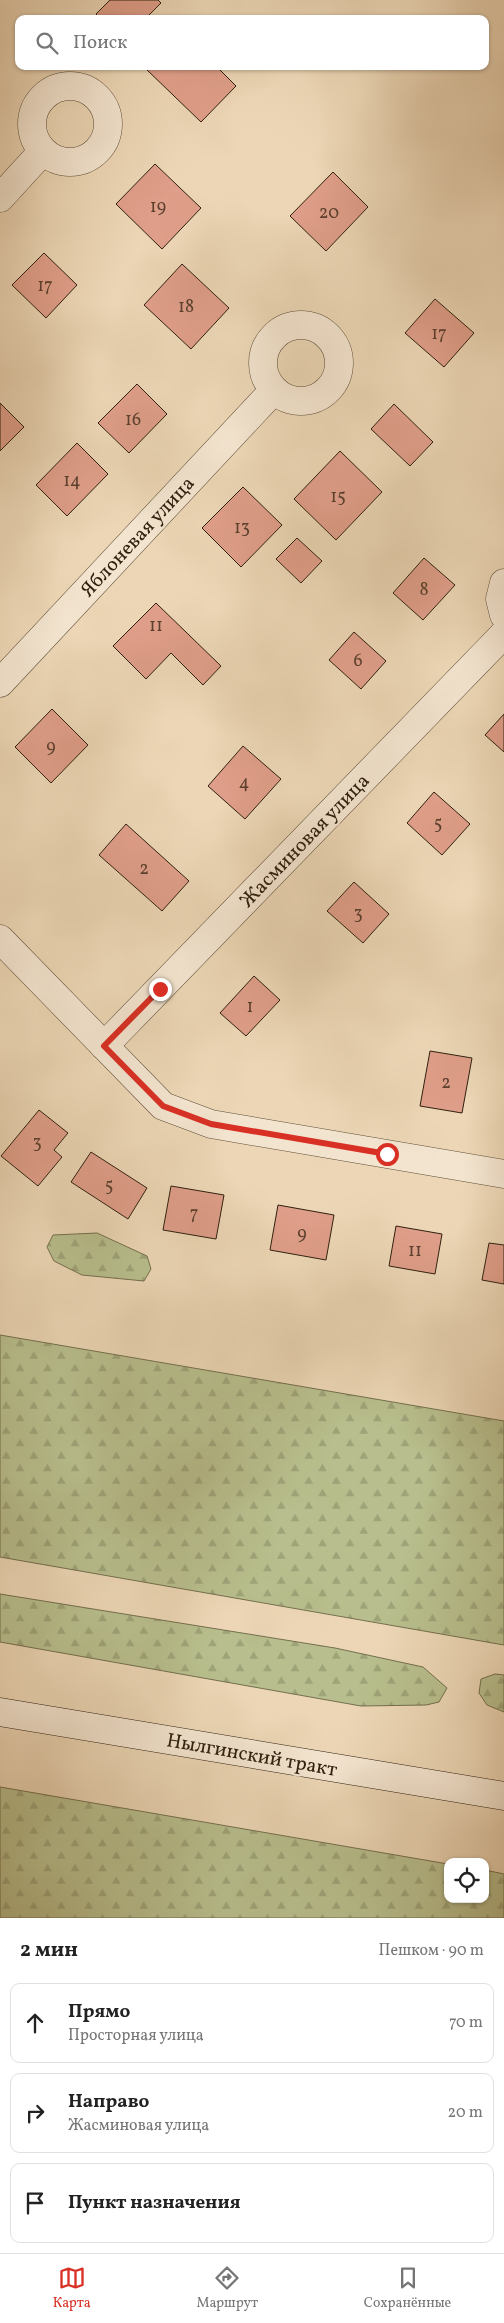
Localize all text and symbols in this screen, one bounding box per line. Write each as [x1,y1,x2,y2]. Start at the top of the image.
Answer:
search box [15,15,489,70]
icon: search [33,29,61,57]
text: Поиск [73,30,127,56]
house number: 19 [150,195,166,220]
house number: 20 [319,201,339,226]
house number: 17 [37,274,53,299]
house number: 18 [178,295,194,320]
house number: 17 [431,322,447,347]
house number: 16 [125,408,141,433]
house number: 14 [63,469,81,494]
street label: Яблоневая улица [75,471,202,604]
house number: 15 [330,485,346,510]
house number: 13 [234,516,250,541]
house number: 8 [419,578,429,603]
house number: 11 [149,614,163,639]
house number: 6 [353,649,363,674]
house number: 9 [46,735,56,760]
street label: Жасминовая улица [234,768,377,915]
house number: 4 [239,771,249,796]
house number: 5 [434,812,442,837]
house number: 2 [139,857,149,882]
house number: 3 [353,902,363,927]
route end [149,978,172,1001]
house number: 1 [247,995,253,1020]
house number: 2 [441,1071,451,1096]
house number: 3 [32,1131,42,1156]
route start [376,1143,399,1166]
house number: 5 [105,1174,113,1199]
house number: 7 [190,1202,198,1227]
house number: 9 [297,1222,307,1247]
house number: 11 [408,1239,422,1264]
street label: Нылгинский тракт [164,1727,339,1785]
map controls [444,1858,489,1903]
button: locate [444,1858,489,1903]
text: 2 мин [20,1936,78,1965]
text: Пешком · 90 m [379,1940,484,1962]
text: Прямо [68,1999,130,2025]
icon: ahead [21,2009,49,2037]
text: 70 m [449,2012,483,2034]
text: Просторная улица [68,2025,204,2047]
text: Направо [68,2089,150,2115]
icon: right [21,2099,49,2127]
text: 20 m [448,2102,483,2124]
text: Жасминовая улица [68,2115,209,2137]
icon: arrive [21,2189,49,2217]
text: Пункт назначения [68,2190,241,2216]
tab: Карта [53,2264,91,2313]
tab: Маршрут [196,2264,258,2313]
tab: Сохранённые [364,2264,451,2313]

